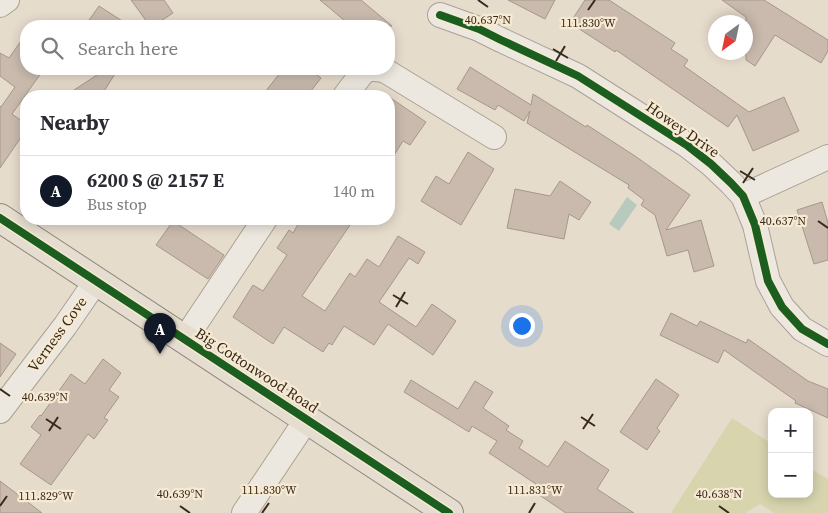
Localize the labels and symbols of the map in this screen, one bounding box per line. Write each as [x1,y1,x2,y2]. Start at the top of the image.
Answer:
text: 40.637°N [465,12,511,28]
text: 111.830°W [560,15,616,31]
north arrow [708,15,753,60]
street label: Howey Drive [642,96,724,162]
text: 40.637°N [760,213,806,229]
street label: Verness Cove [22,292,92,376]
pin: A [144,313,176,354]
your location [509,313,535,339]
street label: Big Cottonwood Road [191,322,323,418]
text: 40.639°N [22,389,68,405]
text: 111.830°W [241,482,297,498]
text: 111.831°W [507,482,563,498]
text: 40.639°N [157,486,203,502]
text: 40.638°N [696,486,742,502]
text: 111.829°W [18,488,74,504]

